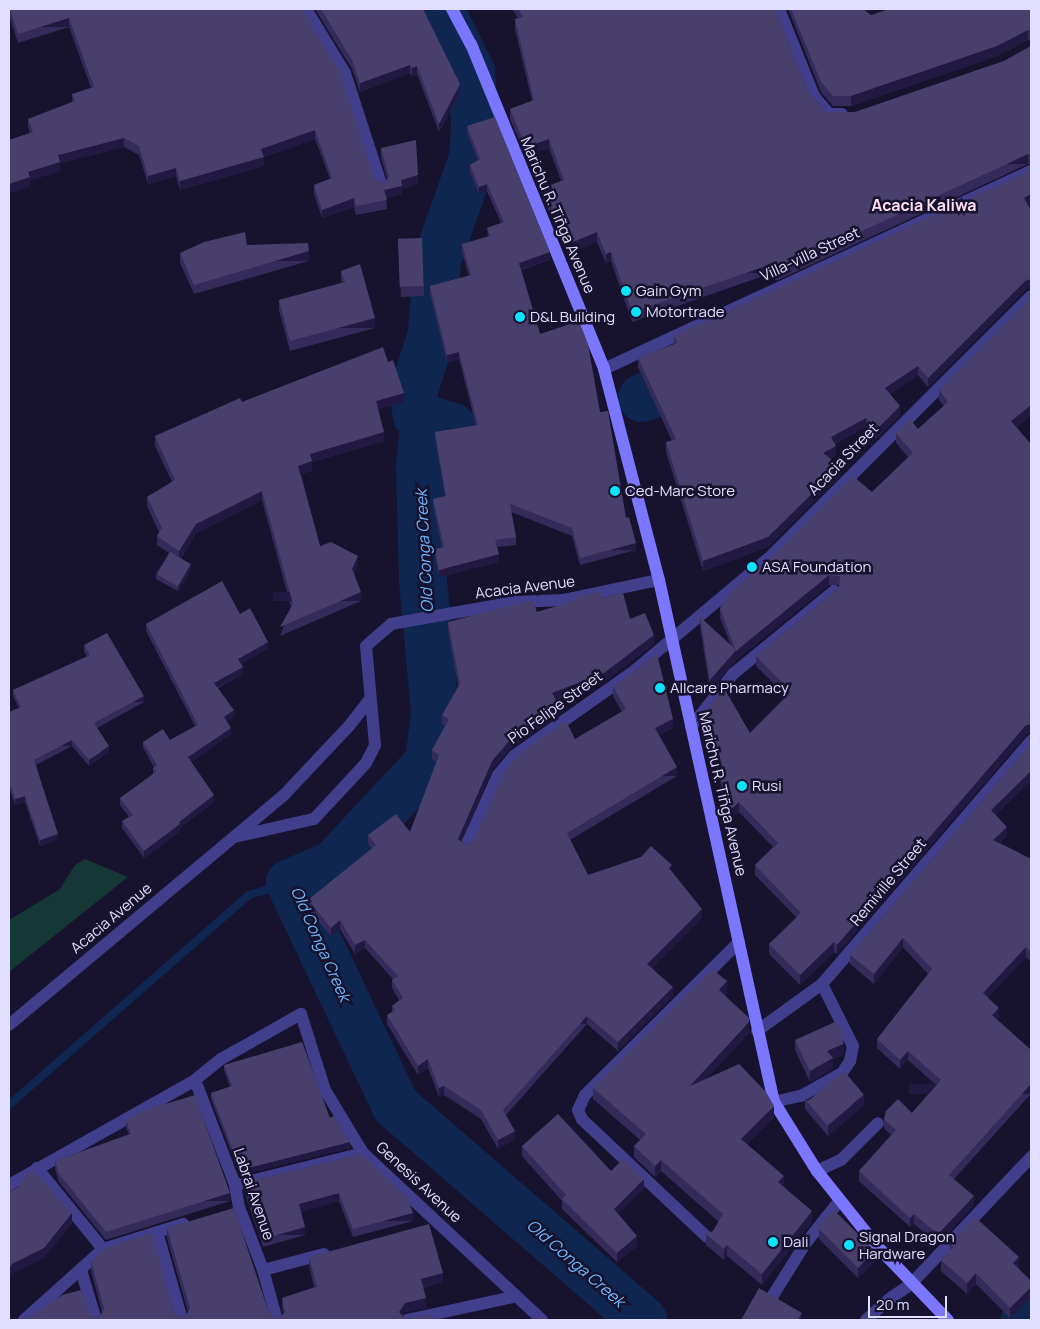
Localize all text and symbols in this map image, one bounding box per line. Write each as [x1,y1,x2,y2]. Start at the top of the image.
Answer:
street label: Marichu R. Tiñga Avenue [517,134,599,296]
district label: Acacia Kaliwa [871,195,977,215]
street label: Villa-villa Street [758,223,862,285]
place label: Gain Gym [636,282,702,300]
marker: Gain Gym [620,285,632,297]
place label: Motortrade [646,303,725,321]
marker: Motortrade [630,306,642,318]
place label: D&L Building [530,308,616,326]
marker: D&L Building [514,311,526,323]
street label: Acacia Street [804,419,882,499]
place label: Ced-Marc Store [625,482,735,500]
marker: Ced-Marc Store [609,485,621,497]
water label: Old Conga Creek [411,489,437,613]
place label: ASA Foundation [762,558,871,576]
marker: ASA Foundation [746,561,758,573]
street label: Acacia Avenue [474,572,576,602]
street label: Pio Felipe Street [504,667,606,747]
place label: Allcare Pharmacy [670,679,789,697]
marker: Allcare Pharmacy [654,682,666,694]
street label: Marichu R. Tiñga Avenue [695,710,751,878]
place label: Rusi [752,777,782,795]
marker: Rusi [736,780,748,792]
street label: Remiville Street [846,835,930,929]
street label: Acacia Avenue [67,879,155,957]
water label: Old Conga Creek [287,884,355,1004]
street label: Genesis Avenue [373,1138,465,1226]
street label: Labrai Avenue [230,1146,278,1242]
water label: Old Conga Creek [523,1215,629,1311]
place label: Signal Dragon Hardware [859,1227,955,1262]
place label: Dali [783,1233,808,1251]
marker: Dali [767,1236,779,1248]
marker: Signal Dragon Hardware [843,1239,855,1251]
scale bar [870,1286,949,1318]
text: 20 m [876,1294,909,1315]

